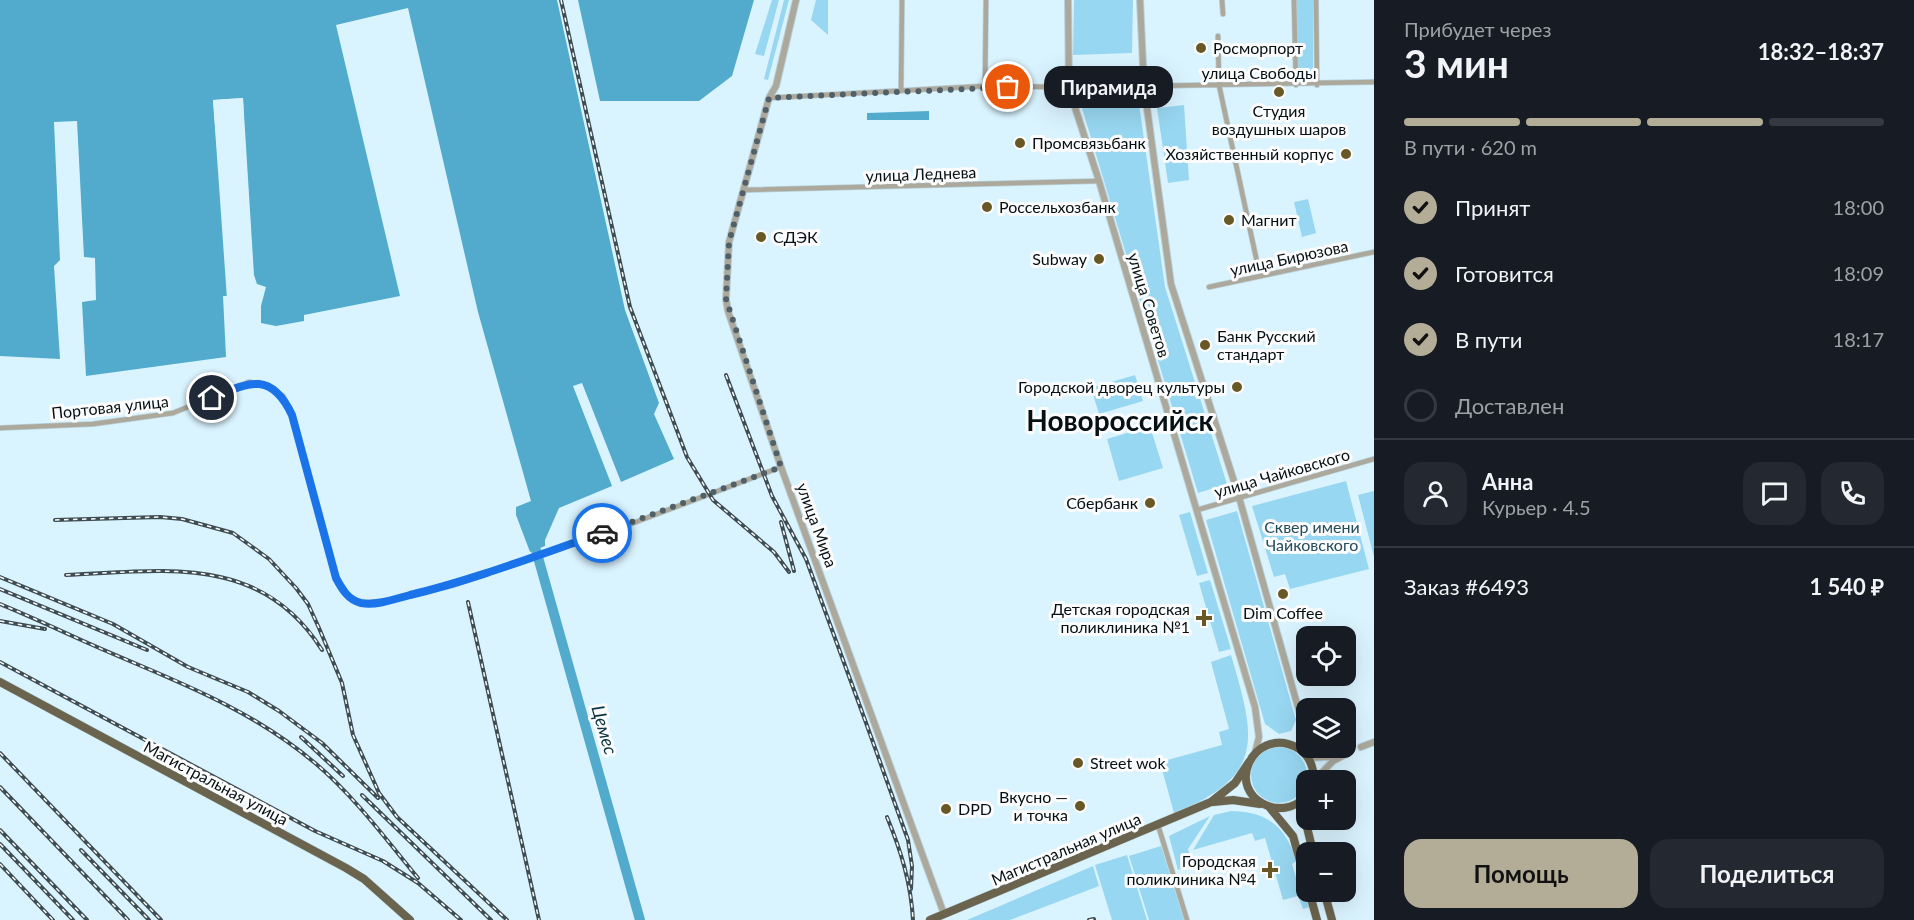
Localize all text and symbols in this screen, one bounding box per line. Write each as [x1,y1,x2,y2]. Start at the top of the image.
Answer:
text: Прибудет через [1404,17,1551,41]
place label: Росморпорт [1213,38,1303,57]
text: 18:32–18:37 [1758,38,1884,65]
text: 3 мин [1404,40,1509,86]
marker: Росморпорт [1194,41,1208,55]
pin [982,61,1033,112]
street label: улица Свободы [1201,63,1317,82]
callout: Пирамида [1044,66,1173,108]
icon: bag [991,70,1024,103]
text: Пирамида [1060,75,1157,99]
marker: Студия воздушных шаров [1272,85,1286,99]
place label: Студия воздушных шаров [1212,101,1346,138]
place label: Промсвязьбанк [1032,133,1147,152]
text: В пути · 620 m [1404,135,1537,159]
marker: Промсвязьбанк [1013,136,1027,150]
place label: Хозяйственный корпус [1165,144,1334,163]
marker: Хозяйственный корпус [1339,147,1353,161]
street label: улица Леднева [865,162,977,185]
icon: check [1404,191,1437,224]
text: Принят [1455,194,1530,221]
text: 18:00 [1833,195,1884,219]
place label: Россельхозбанк [999,197,1117,216]
marker: Россельхозбанк [980,200,994,214]
place label: Магнит [1241,210,1297,229]
marker: Магнит [1222,213,1236,227]
place label: СДЭК [773,227,818,246]
marker: СДЭК [754,230,768,244]
street label: улица Бирюзова [1228,236,1350,279]
place label: Subway [1032,249,1088,268]
street label: улица Советов [1125,250,1174,360]
marker: Subway [1092,252,1106,266]
icon: check [1404,257,1437,290]
text: Готовится [1455,260,1554,287]
text: 18:09 [1833,261,1884,285]
icon: check [1404,323,1437,356]
place label: Банк Русский стандарт [1217,326,1316,363]
text: В пути [1455,326,1522,353]
text: 18:17 [1833,327,1884,351]
marker: Банк Русский стандарт [1198,338,1212,352]
pin [186,372,237,423]
place label: Городской дворец культуры [1018,377,1225,396]
marker: Городской дворец культуры [1230,380,1244,394]
icon: home [195,381,228,414]
street label: Портовая улица [50,391,169,422]
text: Доставлен [1455,392,1564,419]
district label: Новороссийск [1026,403,1214,437]
street label: улица Чайковского [1212,444,1352,501]
button: person [1404,462,1467,525]
button: chat [1743,462,1806,525]
button: phone [1821,462,1884,525]
text: Анна [1482,468,1533,495]
street label: улица Мира [793,480,842,570]
place label: Сбербанк [1066,493,1139,512]
text: Курьер · 4.5 [1482,495,1591,519]
marker: Сбербанк [1143,496,1157,510]
courier [572,503,632,563]
icon: car [586,517,619,550]
park label: Сквер имени Чайковского [1264,517,1360,554]
text: Заказ #6493 [1404,573,1529,600]
text: 1 540 ₽ [1809,573,1884,600]
marker: Dim Coffee [1276,587,1290,601]
place label: Детская городская поликлиника №1 [1051,599,1190,636]
place label: Dim Coffee [1243,603,1323,622]
marker: Детская городская поликлиника №1 [1195,609,1213,627]
map controls [1296,626,1356,902]
button: locate [1296,626,1356,686]
button: layers [1296,698,1356,758]
water label: Цемес [587,702,622,757]
street label: Магистральная улица [141,736,292,829]
place label: Street wok [1090,753,1166,772]
marker: Street wok [1071,756,1085,770]
button: + [1296,770,1356,830]
place label: Вкусно — и точка [999,787,1068,824]
place label: DPD [958,799,992,818]
marker: Вкусно — и точка [1073,799,1087,813]
marker: DPD [939,802,953,816]
street label: Магистральная улица [988,808,1143,889]
button: Помощь [1404,839,1638,908]
button: Поделиться [1650,839,1884,908]
button: − [1296,842,1356,902]
place label: Городская поликлиника №4 [1126,851,1256,888]
marker: Городская поликлиника №4 [1261,861,1279,879]

